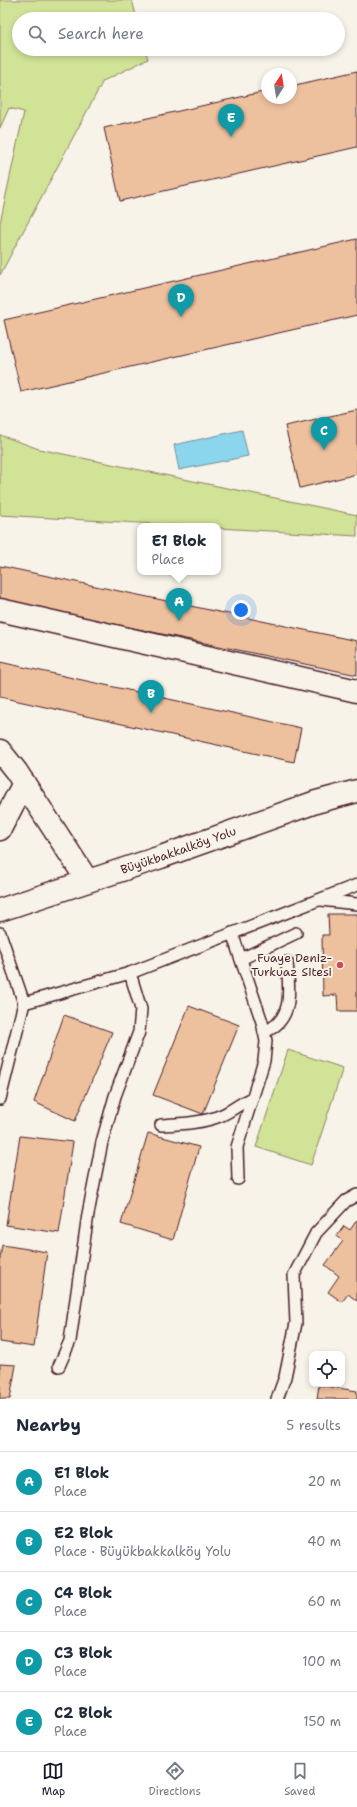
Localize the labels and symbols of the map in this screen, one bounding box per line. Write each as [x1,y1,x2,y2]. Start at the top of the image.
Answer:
north arrow [261,68,297,104]
pin: E [218,104,244,137]
pin: D [168,284,194,317]
pin: C [311,417,337,450]
pin: A [166,588,192,621]
your location [231,600,251,620]
pin: B [138,680,164,713]
street label: Büyükbakkalköy Yolu [118,823,238,878]
place label: Fuaye Deniz- Turkuaz Sitesi [251,950,332,980]
marker: Fuaye Deniz- Turkuaz Sitesi [335,960,345,970]

